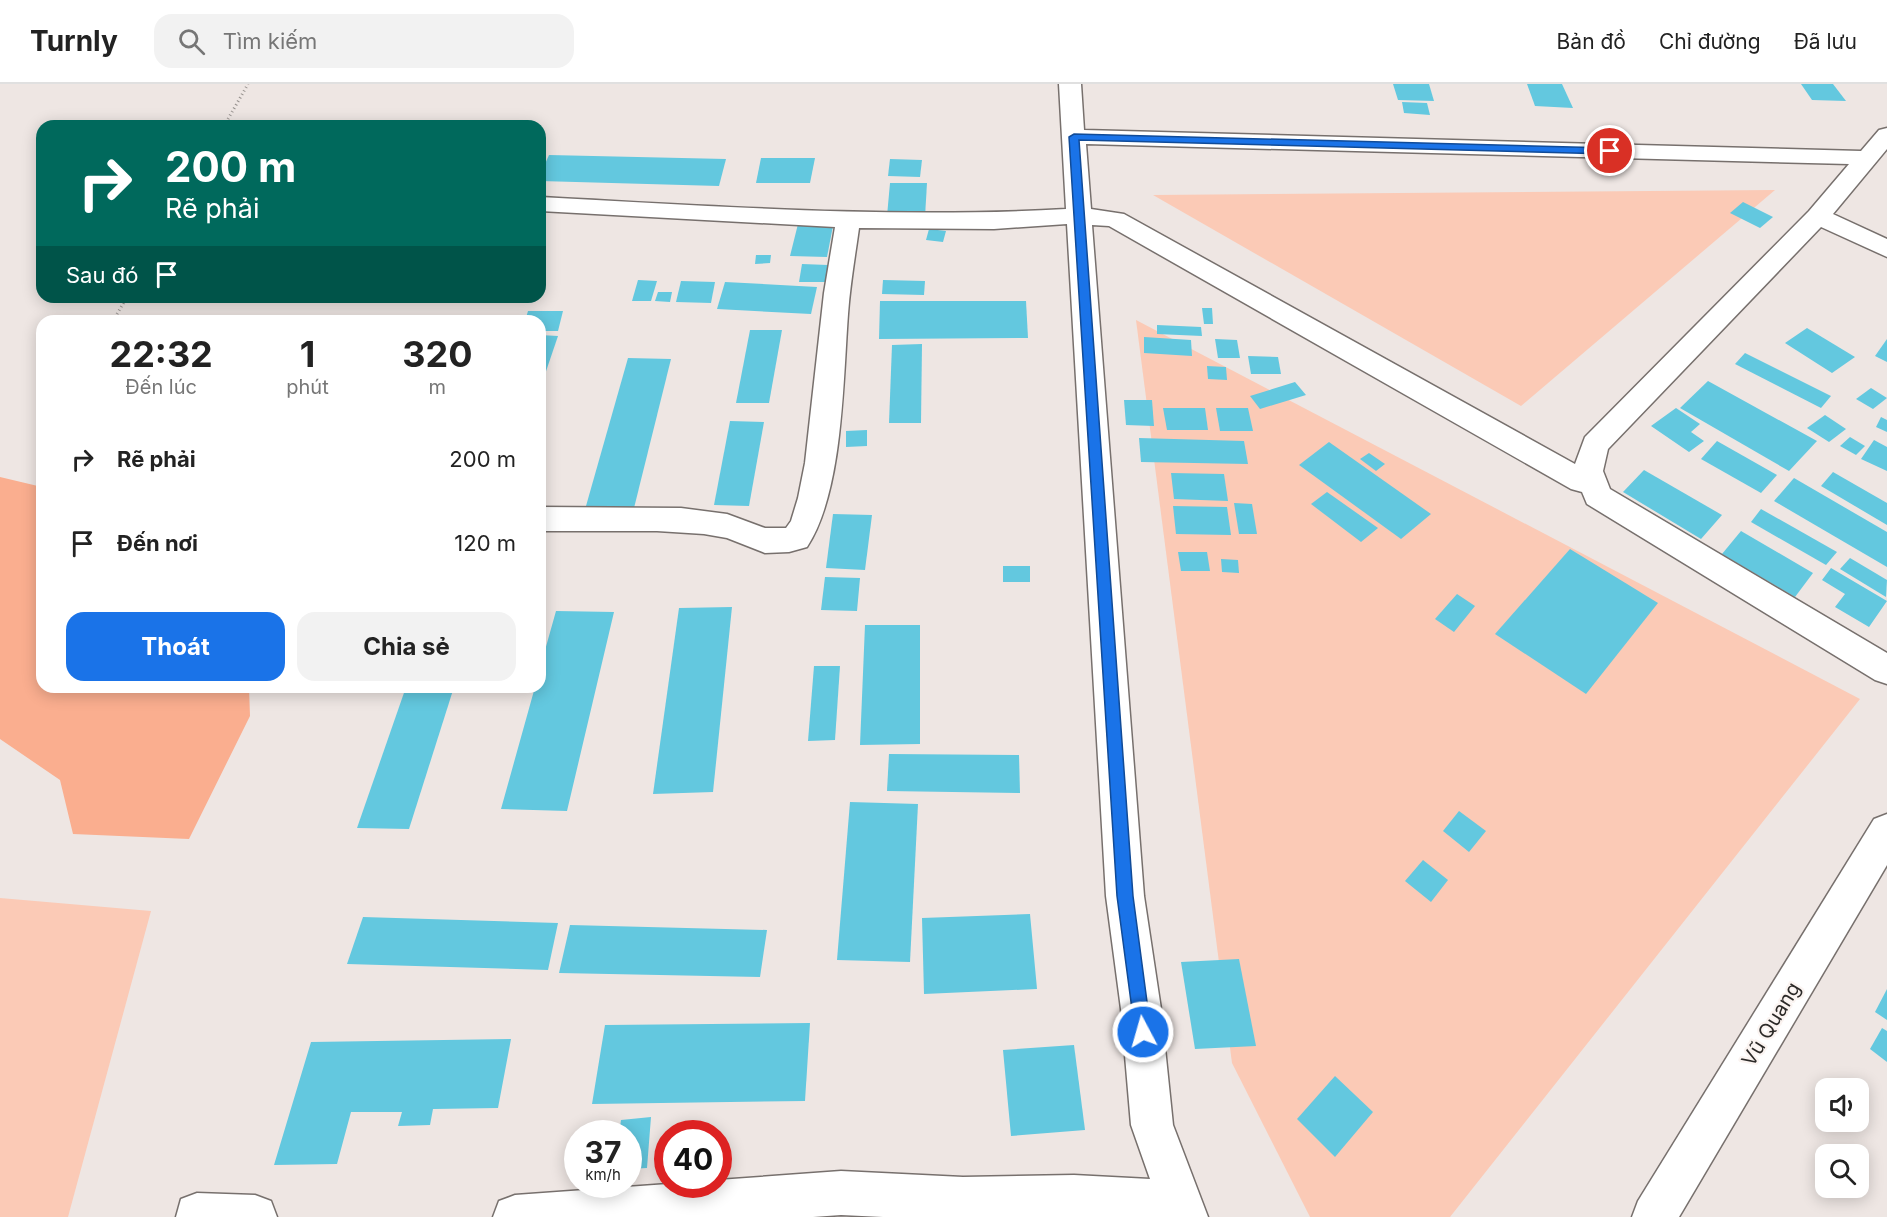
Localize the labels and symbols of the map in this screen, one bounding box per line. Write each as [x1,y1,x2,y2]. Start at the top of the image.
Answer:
pin [1584,125,1635,176]
street label: Vũ Quang [1737,978,1805,1070]
position arrow [1111,1000,1175,1064]
speed limit sign: 40 [654,1120,732,1198]

